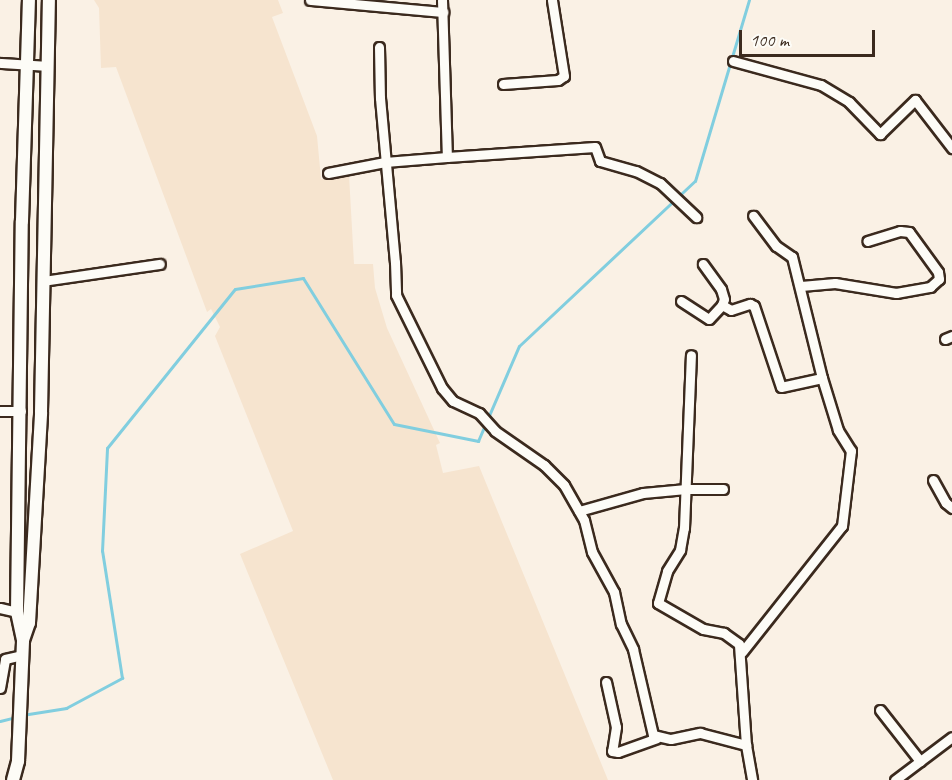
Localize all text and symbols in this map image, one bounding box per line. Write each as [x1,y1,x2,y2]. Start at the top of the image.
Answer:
scale bar [742,18,878,56]
text: 100 m [750,29,789,51]

